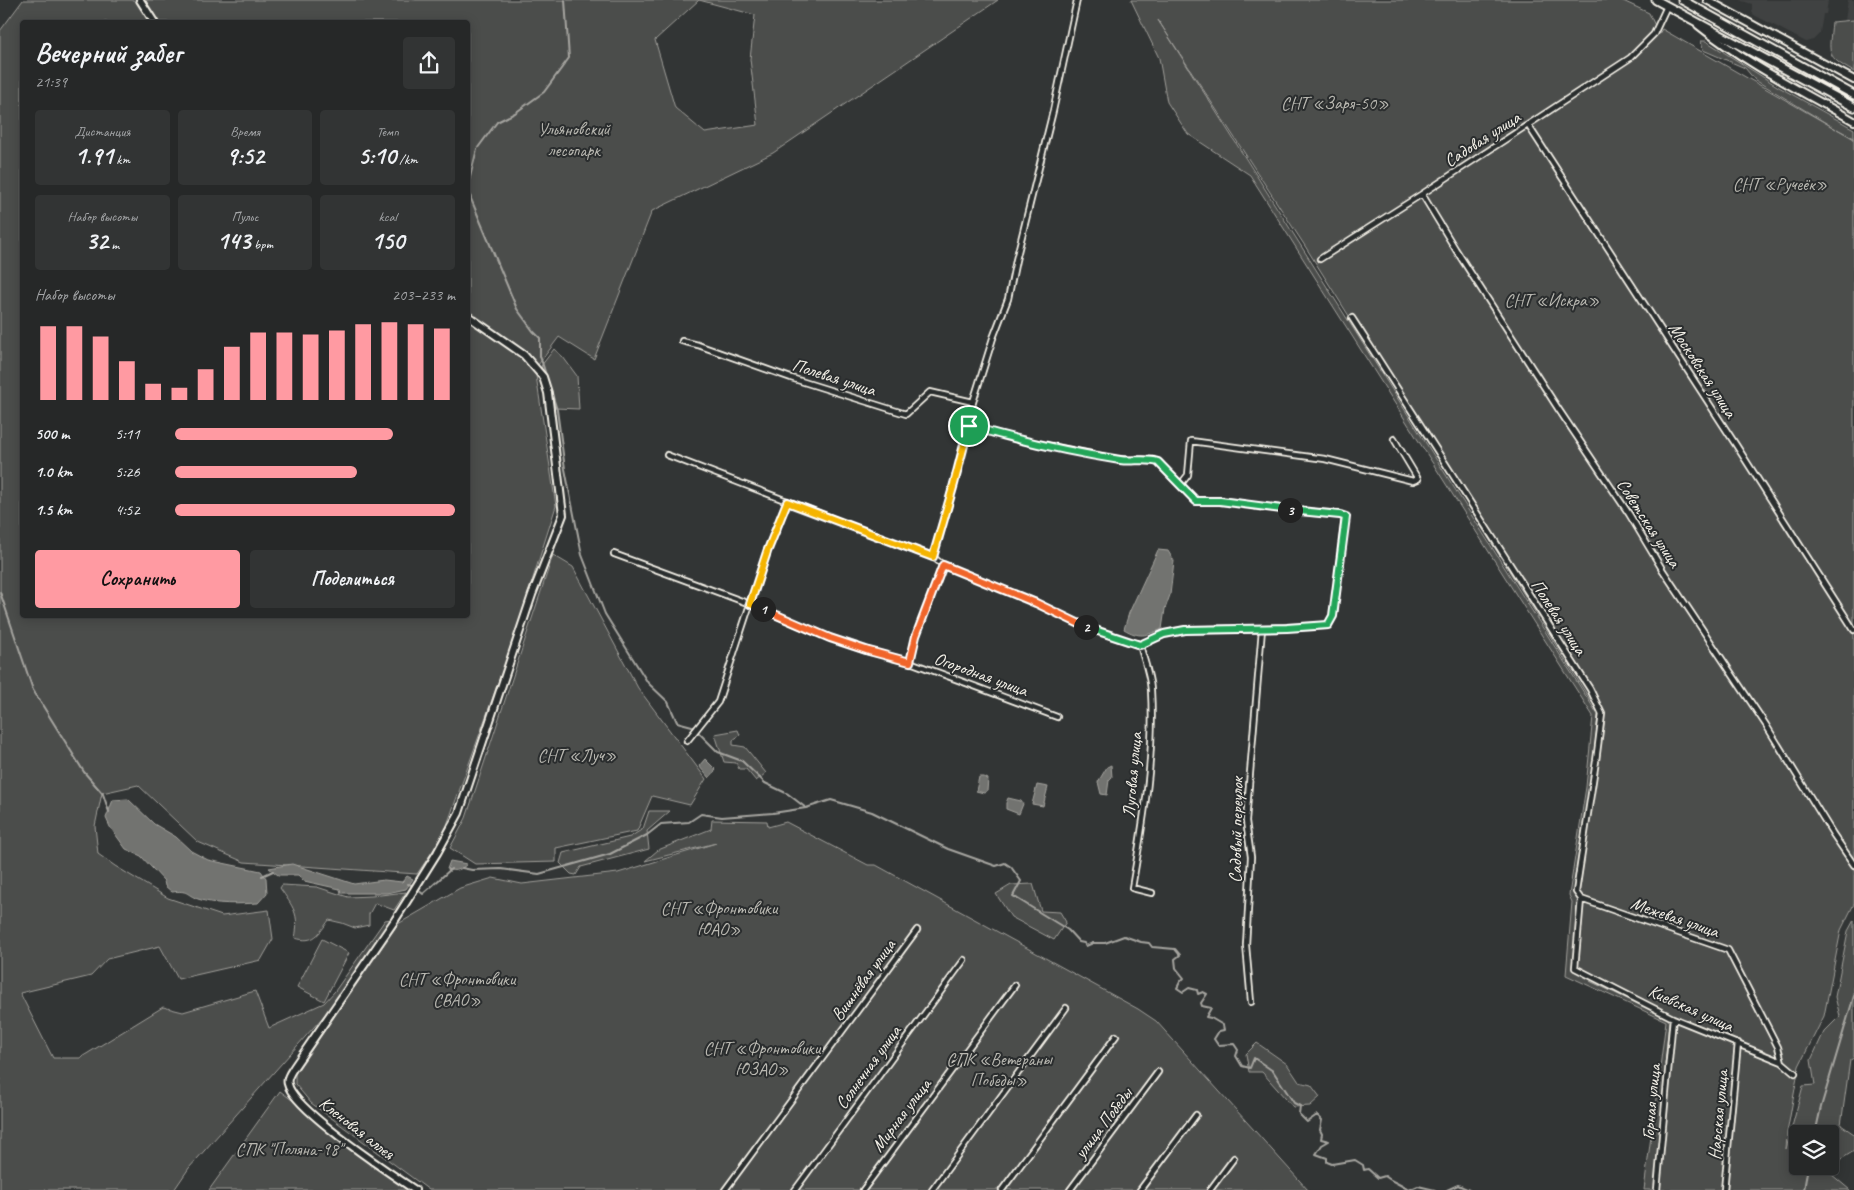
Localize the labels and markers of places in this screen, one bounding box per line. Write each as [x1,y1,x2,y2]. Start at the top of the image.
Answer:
pin [948,405,990,447]
pin: 3 [1278,498,1302,522]
pin: 1 [750,596,776,622]
pin: 2 [1074,614,1098,640]

